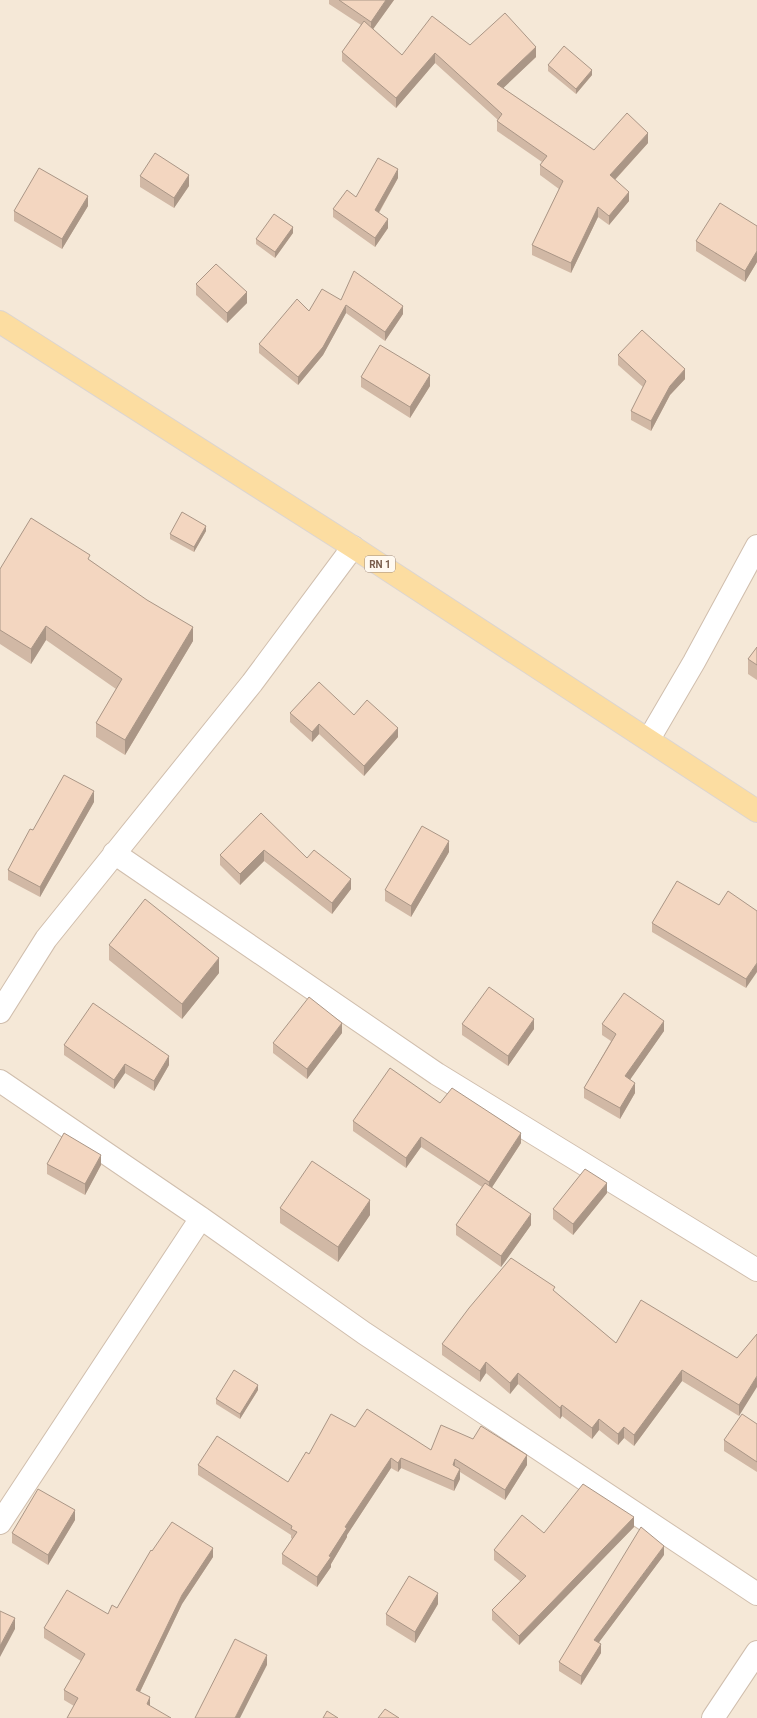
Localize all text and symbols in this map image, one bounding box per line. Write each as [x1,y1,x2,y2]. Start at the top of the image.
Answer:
road number: RN 1 [365,556,395,572]

